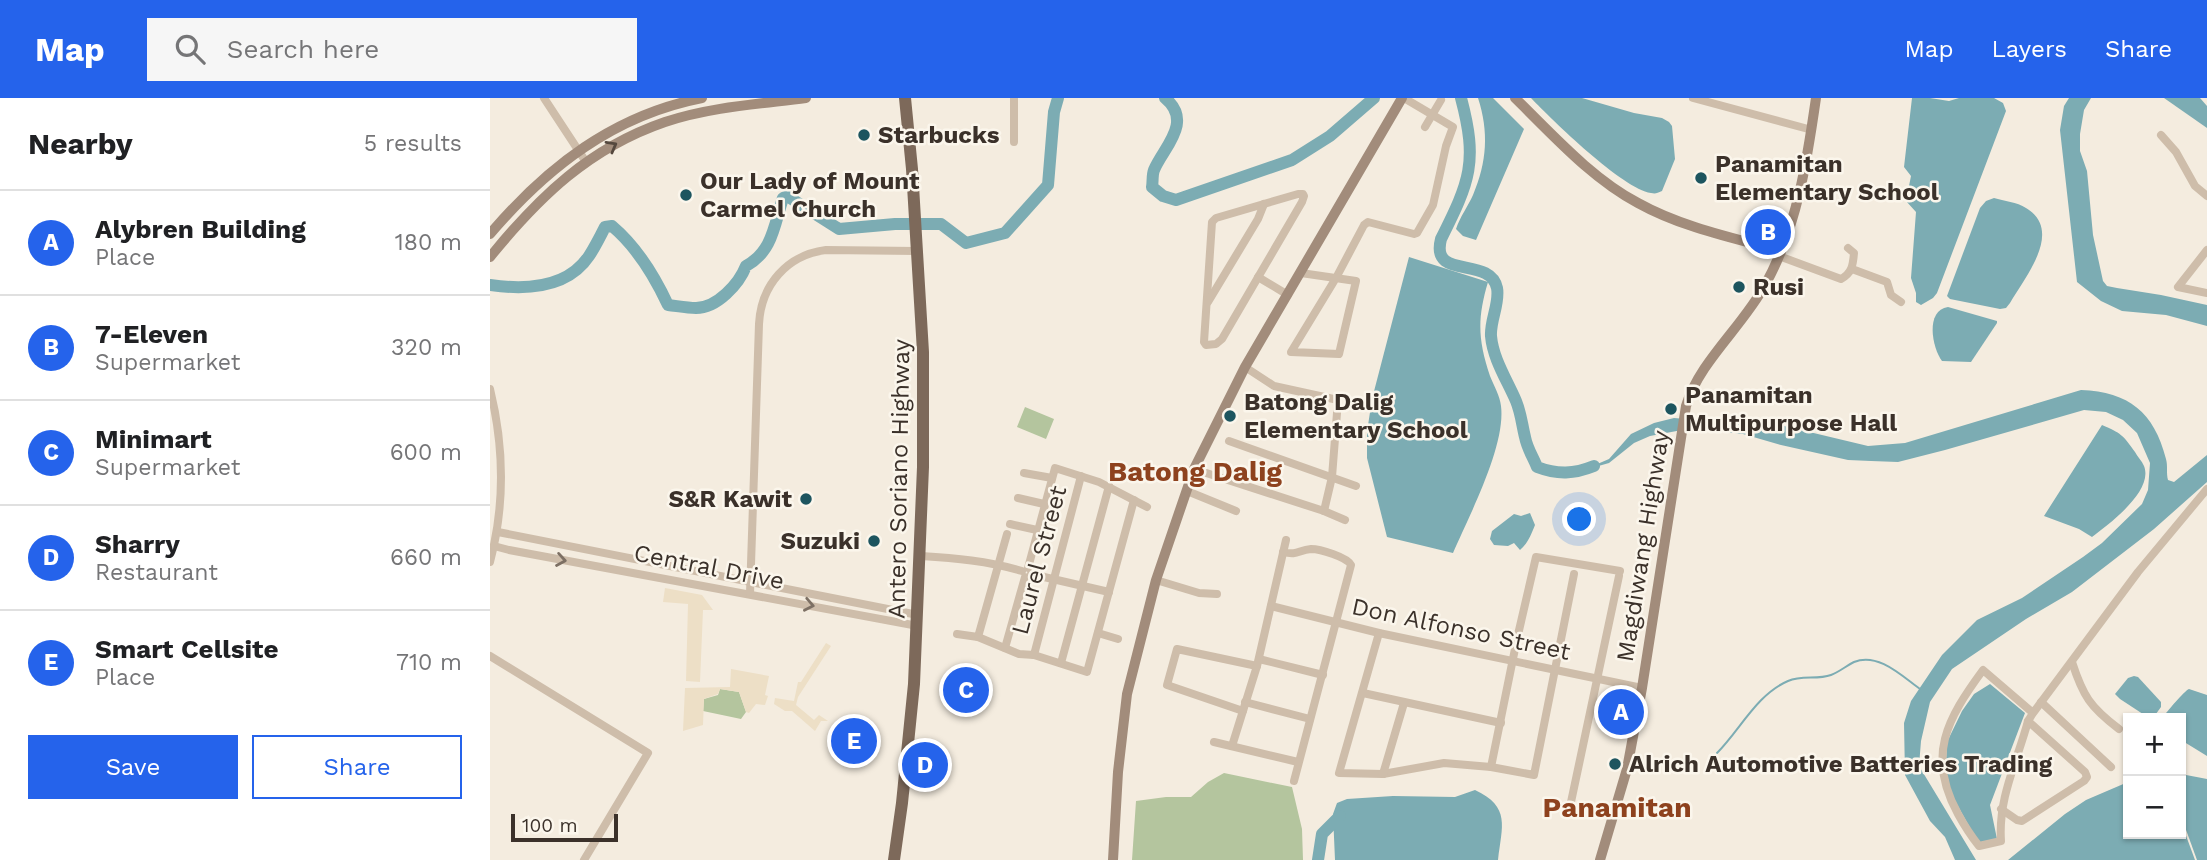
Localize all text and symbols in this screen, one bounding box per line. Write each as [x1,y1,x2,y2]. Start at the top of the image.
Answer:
search box [147,18,637,81]
text: Map [35,30,105,69]
icon: search [171,30,209,68]
text: Search here [227,34,379,64]
text: Map [1905,35,1953,63]
text: Layers [1991,35,2067,63]
text: Share [2105,35,2172,63]
place label: Starbucks [878,121,1000,149]
text: Nearby [28,126,133,161]
marker: Starbucks [856,127,872,143]
text: 5 results [364,130,462,157]
one-way arrow [605,141,618,154]
place label: Panamitan Elementary School [1715,150,1939,206]
place label: Our Lady of Mount Carmel Church [700,167,920,223]
marker: Panamitan Elementary School [1693,170,1709,186]
marker: Our Lady of Mount Carmel Church [678,187,694,203]
pin: B [1745,206,1791,258]
text: Alybren Building [95,214,306,244]
text: A [43,229,59,256]
text: 180 m [395,229,462,256]
text: Place [95,244,155,271]
place label: Rusi [1753,273,1804,301]
marker: Rusi [1731,279,1747,295]
text: 7-Eleven [95,319,208,349]
text: B [43,334,59,361]
text: 320 m [391,334,462,361]
street label: Antero Soriano Highway [883,338,915,619]
text: Supermarket [95,349,240,376]
place label: Panamitan Multipurpose Hall [1685,381,1897,437]
place label: Batong Dalig Elementary School [1244,388,1468,444]
marker: Panamitan Multipurpose Hall [1663,401,1679,417]
marker: Batong Dalig Elementary School [1222,408,1238,424]
text: Minimart [95,424,212,454]
street label: Magdiwang Highway [1611,428,1675,664]
text: C [43,439,59,466]
text: 600 m [390,439,462,466]
text: Supermarket [95,454,240,481]
district label: Batong Dalig [1108,455,1282,488]
street label: Laurel Street [1006,483,1072,637]
place label: S&R Kawit [669,485,793,513]
marker: S&R Kawit [798,491,814,507]
your location [1562,502,1596,536]
place label: Suzuki [781,527,860,555]
text: Sharry [95,529,180,559]
marker: Suzuki [866,533,882,549]
street label: Central Drive [631,539,787,595]
text: D [43,544,59,571]
text: 660 m [390,544,462,571]
one-way arrow [555,551,567,566]
text: Restaurant [95,559,218,586]
street label: Don Alfonso Street [1349,592,1573,666]
one-way arrow [803,597,815,612]
text: Smart Cellsite [95,634,279,664]
text: E [44,649,58,676]
text: 710 m [396,649,462,676]
text: Place [95,664,155,691]
pin: C [943,664,989,716]
pin: A [1598,686,1644,738]
map controls [2123,713,2186,839]
button: + [2123,713,2186,776]
pin: E [831,715,877,767]
button: Save [28,735,238,799]
button: Share [252,735,462,799]
pin: D [902,739,948,791]
place label: Alrich Automotive Batteries Trading [1629,750,2053,778]
marker: Alrich Automotive Batteries Trading [1607,756,1623,772]
button: − [2123,776,2186,839]
district label: Panamitan [1542,791,1692,824]
scale bar [511,811,618,843]
text: 100 m [522,814,578,837]

